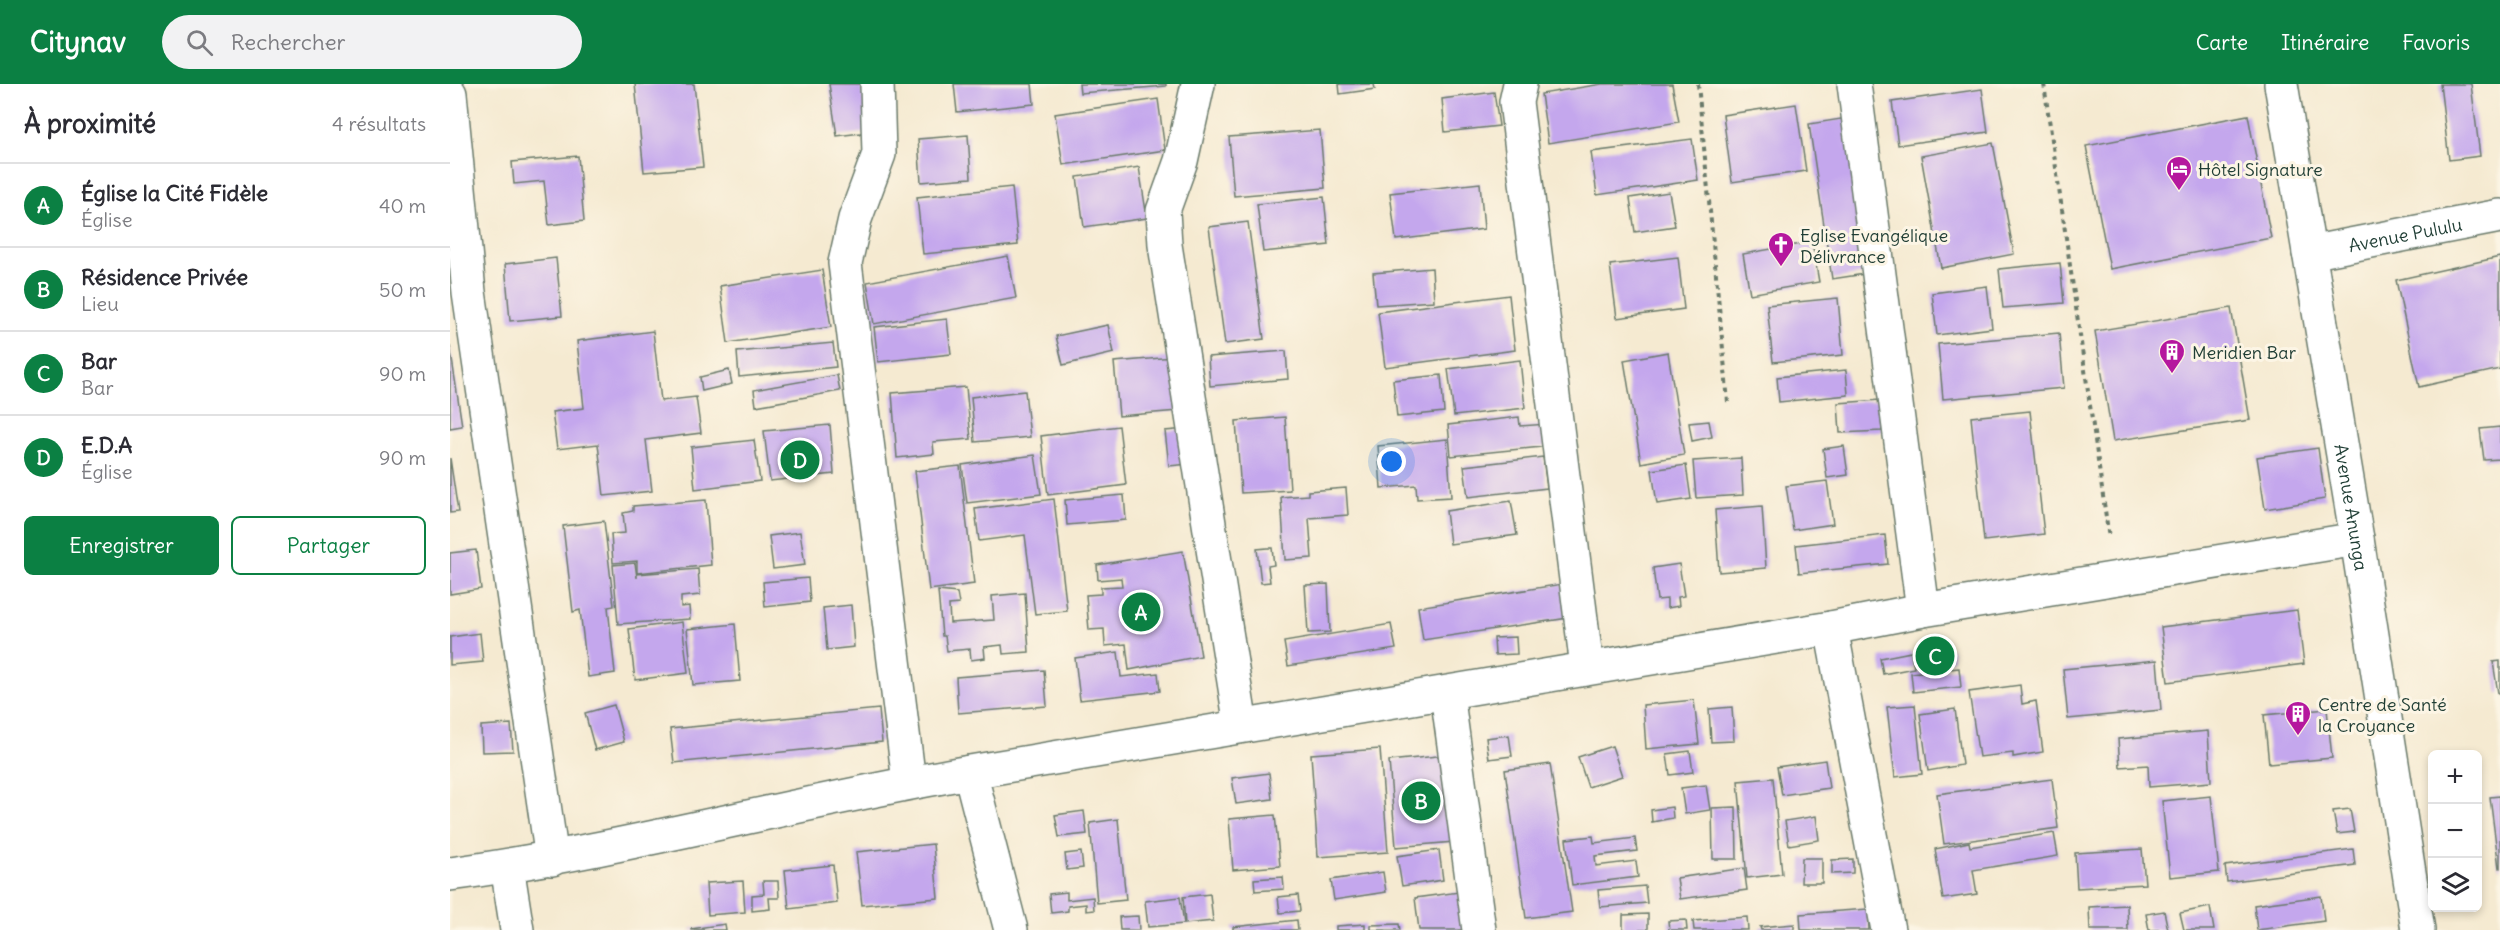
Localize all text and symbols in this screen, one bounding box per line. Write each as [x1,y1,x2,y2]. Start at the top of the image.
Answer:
search box [162,15,582,69]
text: Citynav [30,24,126,60]
icon: search [183,26,216,59]
text: Rechercher [231,28,345,56]
text: Carte [2196,29,2248,56]
text: Itinéraire [2281,29,2369,56]
text: Favoris [2402,29,2470,56]
text: À proximité [24,107,156,140]
text: 4 résultats [332,111,426,136]
hotel icon: Hôtel Signature [2164,154,2194,192]
place label: Hôtel Signature [2198,158,2323,181]
text: Église la Cité Fidèle [81,179,268,207]
text: A [37,193,50,218]
text: 40 m [379,193,426,218]
text: Église [81,207,132,232]
street label: Avenue Pululu [2347,212,2464,257]
place label: Eglise Evangélique Délivrance [1800,224,1948,268]
church icon: Eglise Evangélique Délivrance [1766,230,1796,268]
text: Résidence Privée [81,263,248,291]
text: B [37,277,50,302]
text: 50 m [379,277,426,302]
text: Lieu [81,291,119,316]
building icon: Meridien Bar [2157,337,2187,375]
place label: Meridien Bar [2192,341,2297,364]
text: Bar [81,347,117,375]
text: C [37,361,50,386]
text: 90 m [379,361,426,386]
text: Bar [81,375,114,400]
text: E.D.A [81,431,132,459]
pin: D [780,438,820,482]
street label: Avenue Anunga [2330,442,2373,572]
text: D [36,445,51,470]
text: 90 m [379,445,426,470]
your location [1377,447,1406,476]
text: Église [81,459,132,484]
button: Enregistrer [24,516,219,575]
button: Partager [231,516,426,575]
pin: A [1122,590,1160,634]
pin: C [1916,634,1954,678]
place label: Centre de Santé la Croyance [2318,693,2447,737]
building icon: Centre de Santé la Croyance [2283,699,2313,737]
map controls [2428,750,2482,912]
button: + [2428,750,2482,804]
pin: B [1402,778,1440,824]
button: − [2428,804,2482,858]
button: layers [2428,858,2482,912]

